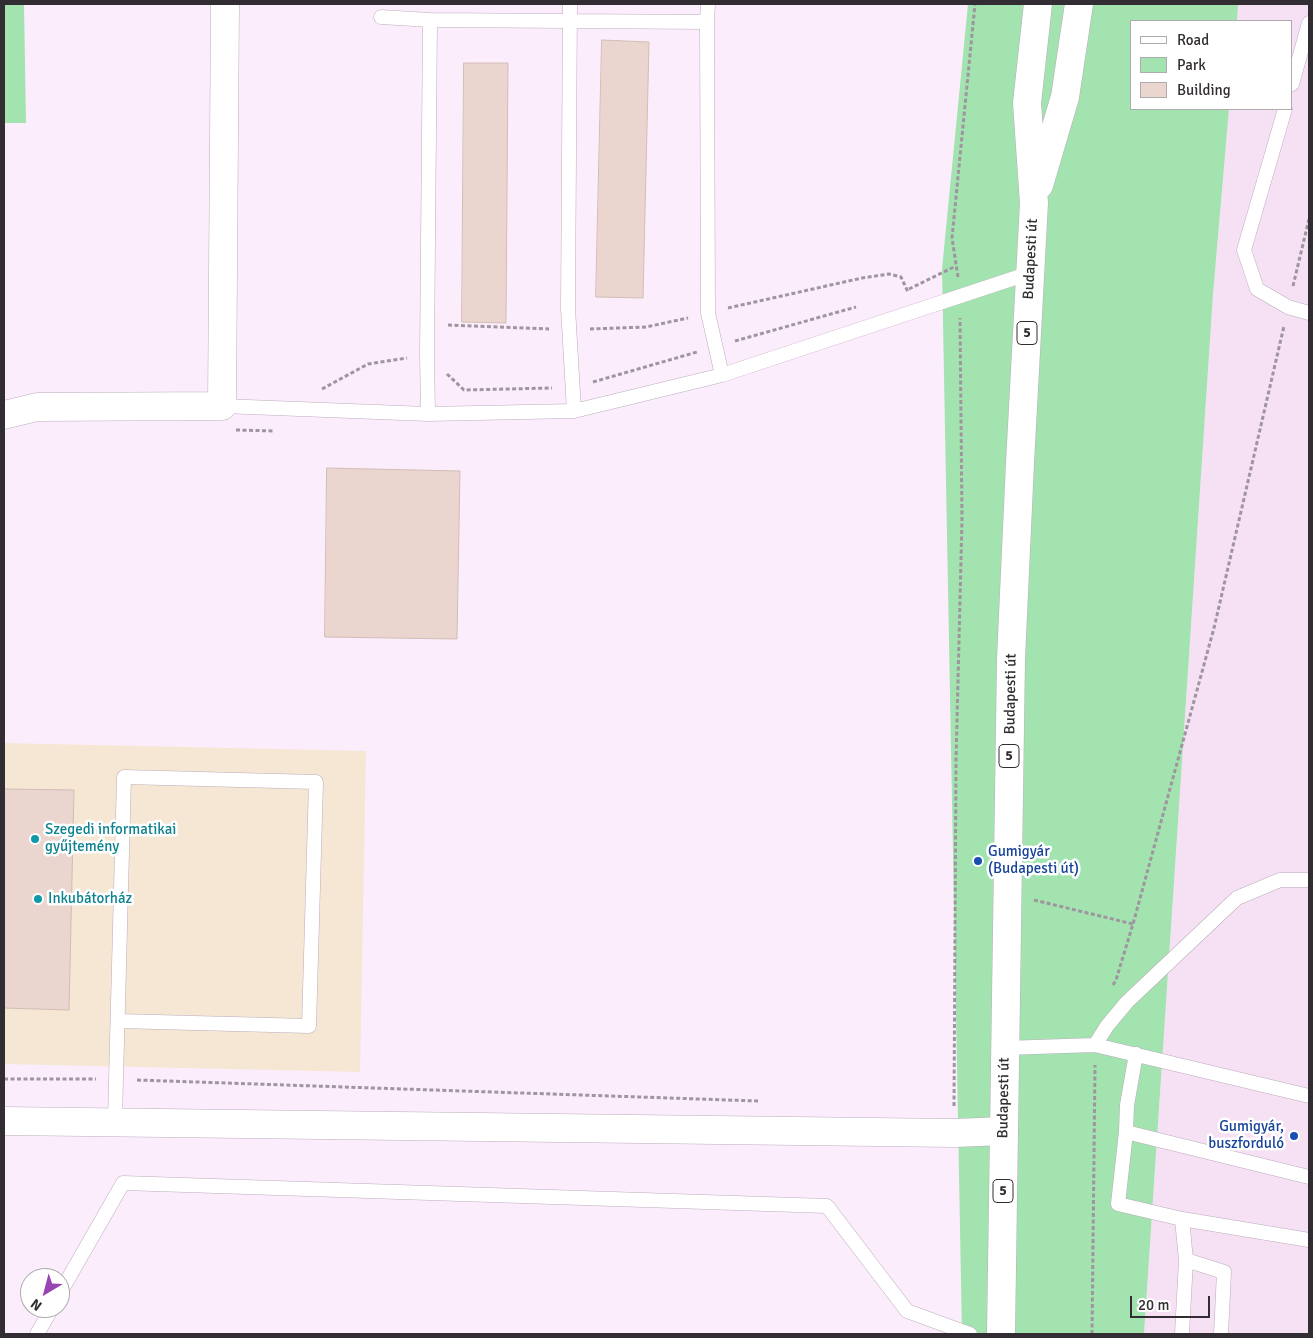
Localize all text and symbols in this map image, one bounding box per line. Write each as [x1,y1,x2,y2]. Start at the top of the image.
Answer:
legend [1130,20,1293,110]
text: Road [1177,31,1209,49]
text: Park [1177,56,1206,74]
text: Building [1177,81,1231,99]
street label: Budapesti út [1020,218,1042,300]
road number: 5 [1017,322,1037,344]
street label: Budapesti út [1001,653,1021,735]
road number: 5 [999,744,1019,768]
place label: Szegedi informatikai gyűjtemény [45,821,176,856]
marker: Szegedi informatikai gyűjtemény [29,833,41,845]
place label: Gumigyár (Budapesti út) [988,843,1079,878]
marker: Gumigyár (Budapesti út) [972,855,984,867]
place label: Inkubátorház [48,890,132,908]
marker: Inkubátorház [32,893,44,905]
street label: Budapesti út [994,1057,1014,1139]
place label: Gumigyár, buszforduló [1208,1118,1284,1153]
marker: Gumigyár, buszforduló [1288,1130,1300,1142]
road number: 5 [993,1180,1013,1202]
north arrow [20,1268,70,1318]
scale bar [1133,1286,1213,1318]
text: N [27,1295,45,1314]
text: 20 m [1138,1296,1169,1314]

